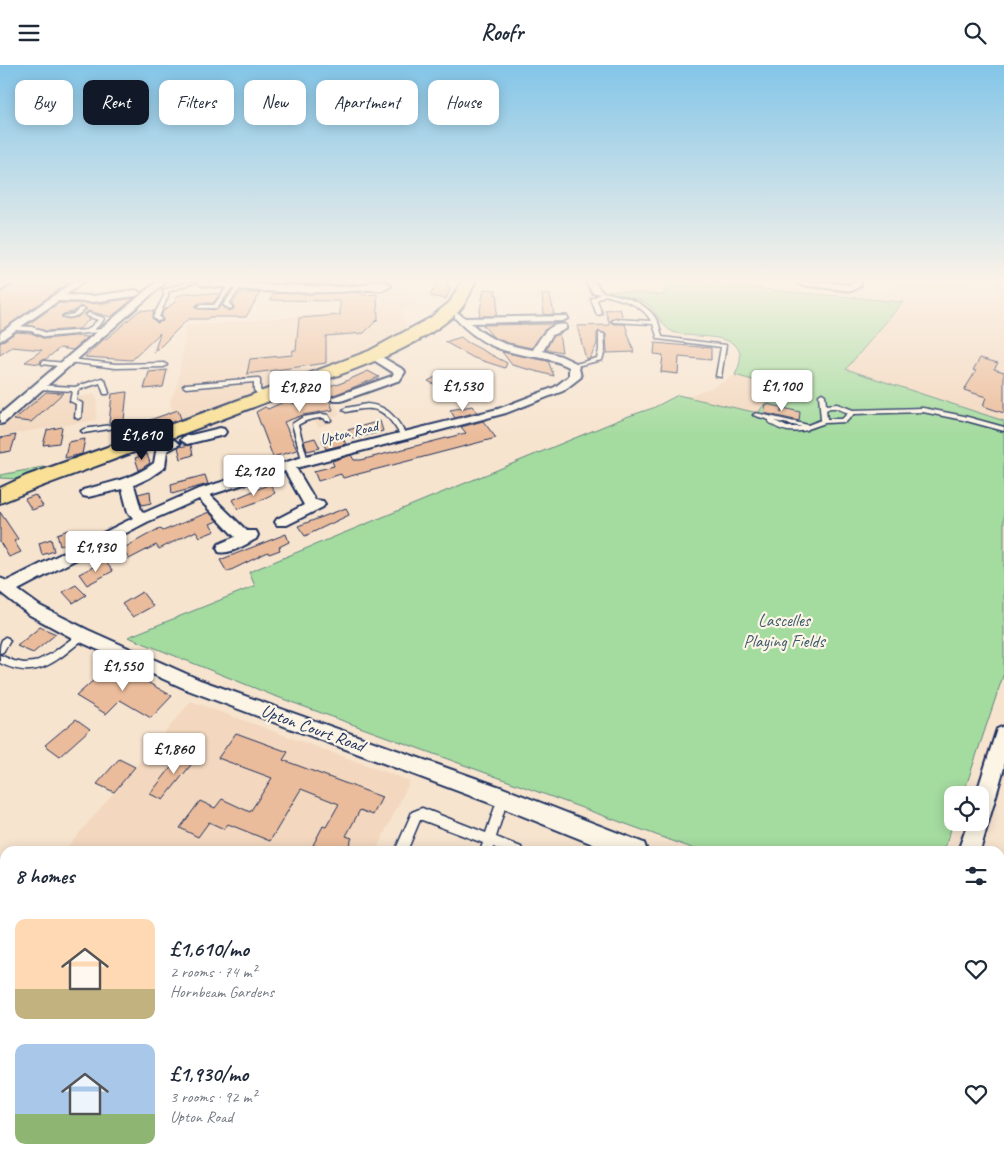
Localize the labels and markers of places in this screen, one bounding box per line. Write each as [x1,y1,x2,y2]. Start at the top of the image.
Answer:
pin: £1,530 [422,369,504,412]
pin: £1,100 [741,369,823,412]
pin: £1,820 [259,371,341,413]
pin: £1,610 [101,419,183,461]
pin: £2,120 [213,455,295,497]
pin: £1,930 [55,531,137,573]
pin: £1,550 [82,649,164,692]
pin: £1,860 [133,733,215,775]

